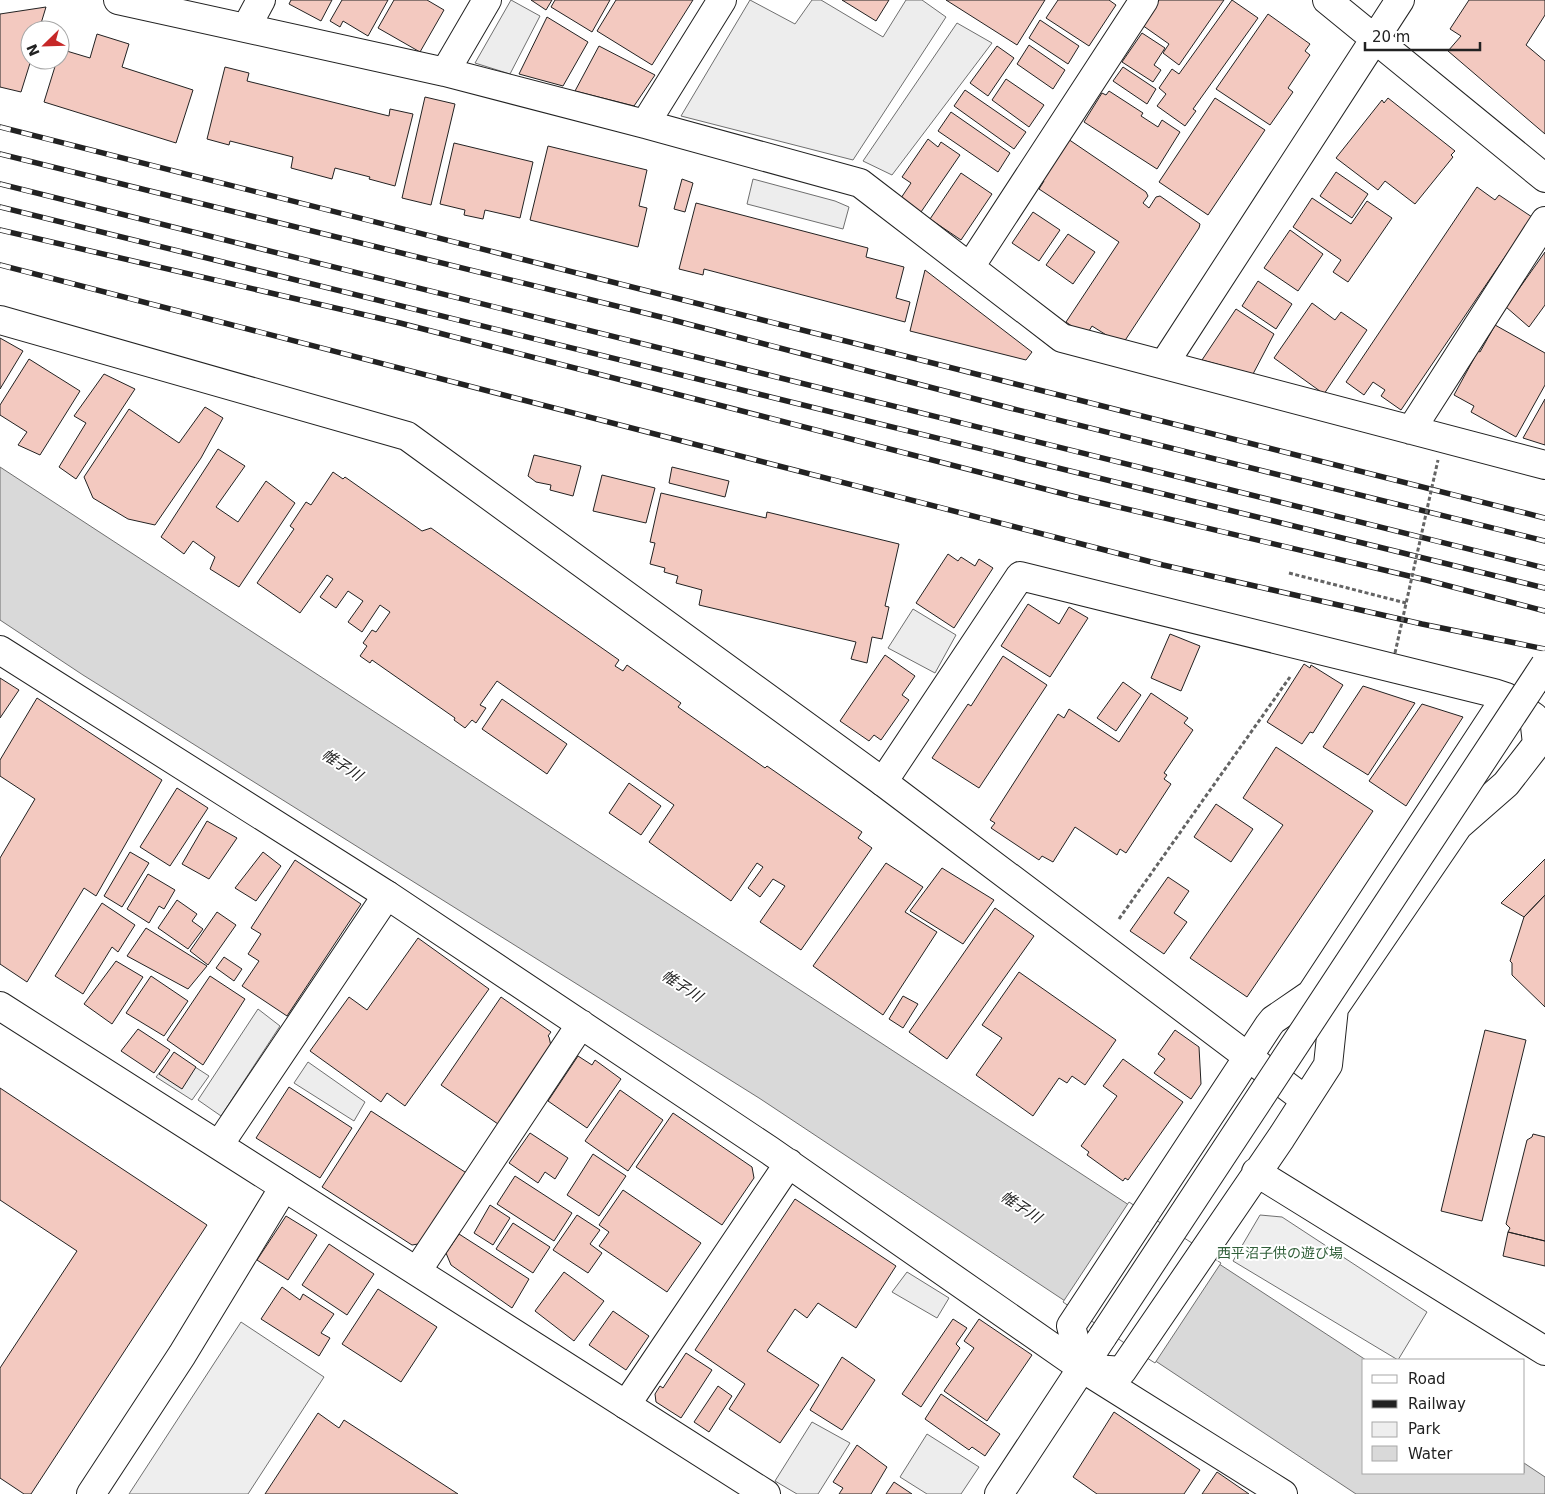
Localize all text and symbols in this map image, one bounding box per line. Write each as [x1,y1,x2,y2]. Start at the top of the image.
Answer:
north arrow [20,20,70,70]
scale bar [1365,20,1480,52]
text: 20 m [1372,28,1410,46]
text: N [23,42,43,59]
water label: 帷子川 [318,745,367,786]
water label: 帷子川 [658,966,707,1007]
water label: 帷子川 [997,1187,1046,1228]
park label: 西平沼子供の遊び場 [1217,1245,1343,1261]
legend [1362,1359,1525,1474]
text: Road [1408,1370,1446,1388]
text: Railway [1408,1395,1466,1413]
text: Park [1408,1420,1441,1438]
text: Water [1408,1445,1453,1463]

